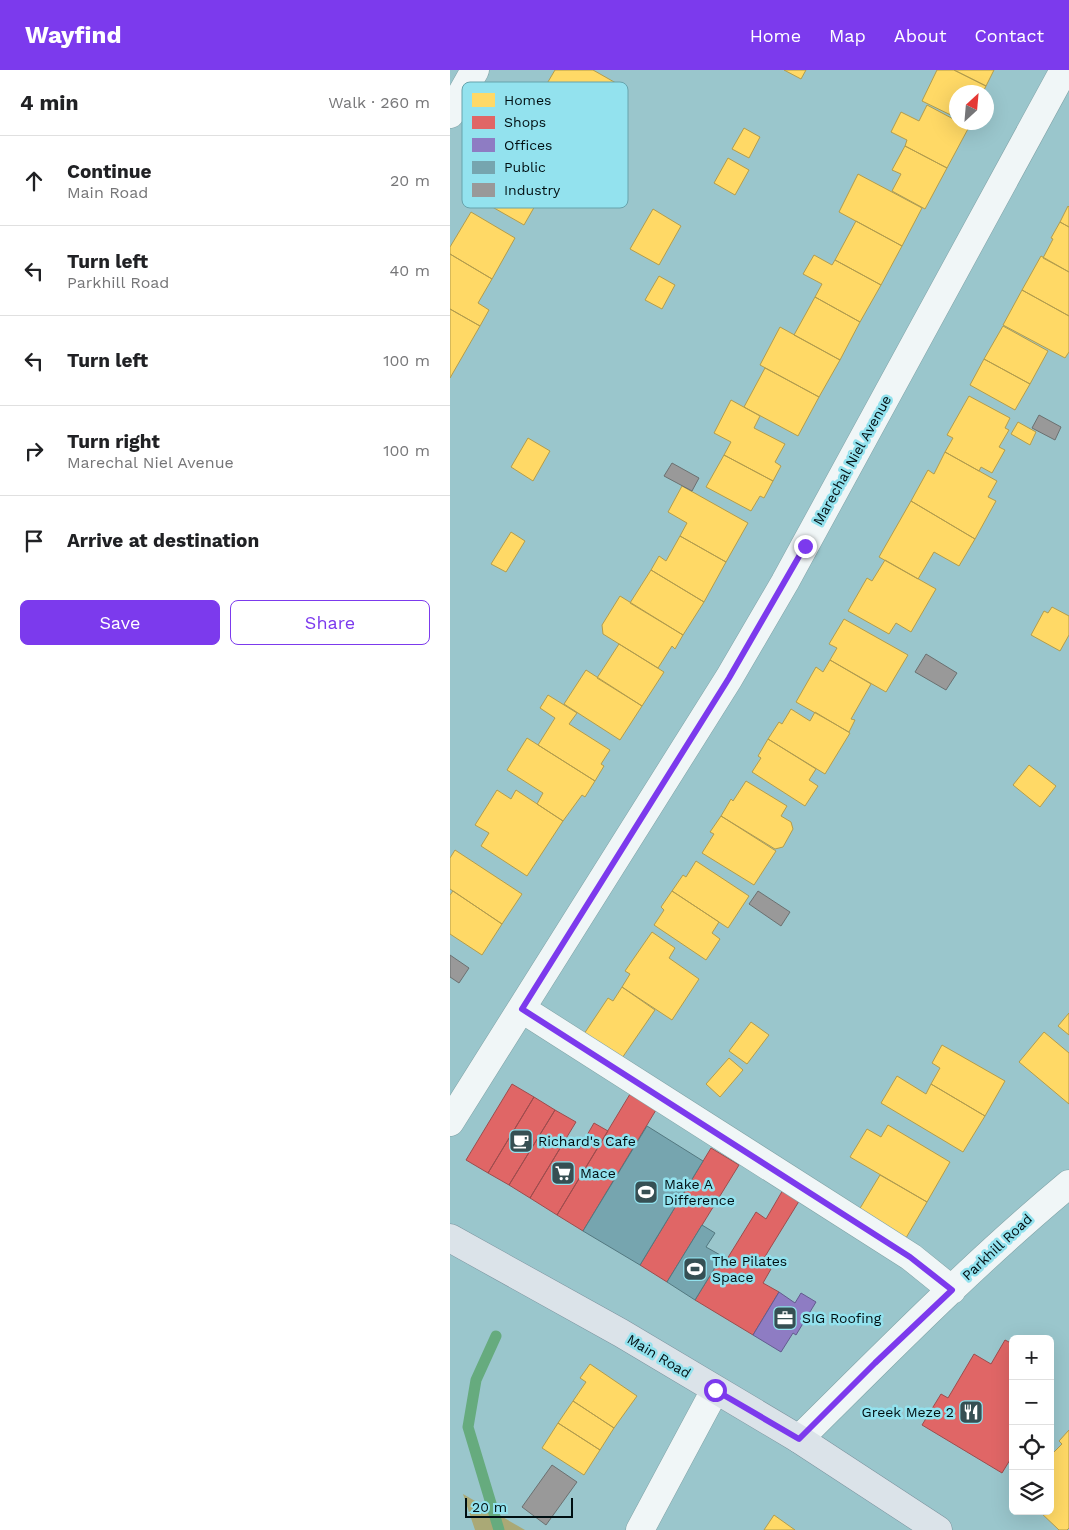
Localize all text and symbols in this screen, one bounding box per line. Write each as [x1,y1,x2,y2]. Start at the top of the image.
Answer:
text: Wayfind [25,21,121,49]
text: Home [750,25,801,46]
text: Map [829,25,866,46]
text: About [894,25,946,46]
text: Contact [974,25,1044,46]
legend [462,82,628,208]
north arrow [949,85,994,130]
text: 4 min [20,90,78,115]
text: Homes [504,92,551,108]
text: Walk · 260 m [328,93,430,112]
text: Shops [504,114,546,130]
text: Offices [504,137,553,153]
text: Public [504,159,546,175]
text: Continue [67,160,151,183]
icon: ahead [20,167,48,195]
text: 20 m [390,171,430,190]
text: Industry [504,182,561,198]
text: Main Road [67,183,148,202]
text: Turn left [67,250,148,273]
icon: left [20,257,48,285]
text: 40 m [390,261,430,280]
text: Parkhill Road [67,273,169,292]
icon: left [20,347,48,375]
text: Turn left [67,349,148,372]
text: 100 m [383,351,430,370]
street label: Marechal Niel Avenue [810,392,894,528]
text: Turn right [67,430,160,453]
icon: right [20,437,48,465]
text: 100 m [383,441,430,460]
text: Marechal Niel Avenue [67,453,234,472]
icon: arrive [20,527,48,555]
text: Arrive at destination [67,529,259,552]
route end [794,535,817,558]
button: Save [20,600,220,645]
button: Share [230,600,430,645]
cafe icon: Richard's Cafe [508,1128,534,1154]
place label: Richard's Cafe [538,1133,636,1149]
supermarket icon: Mace [550,1160,576,1186]
place label: Mace [580,1165,616,1181]
place label: Make A Difference [664,1176,735,1208]
sports icon: Make A Difference [633,1179,659,1205]
street label: Parkhill Road [959,1211,1035,1283]
place label: The Pilates Space [712,1253,787,1285]
sports icon: The Pilates Space [682,1256,708,1282]
office icon: SIG Roofing [772,1305,798,1331]
place label: SIG Roofing [802,1310,882,1326]
street label: Main Road [624,1331,694,1381]
map controls [1009,1335,1054,1515]
button: + [1009,1335,1054,1380]
route start [704,1379,727,1402]
button: − [1009,1380,1054,1425]
restaurant icon: Greek Meze 2 [958,1399,984,1425]
place label: Greek Meze 2 [862,1404,954,1420]
button: locate [1009,1425,1054,1470]
button: layers [1009,1470,1054,1515]
scale bar [465,1495,572,1518]
text: 20 m [472,1499,507,1515]

